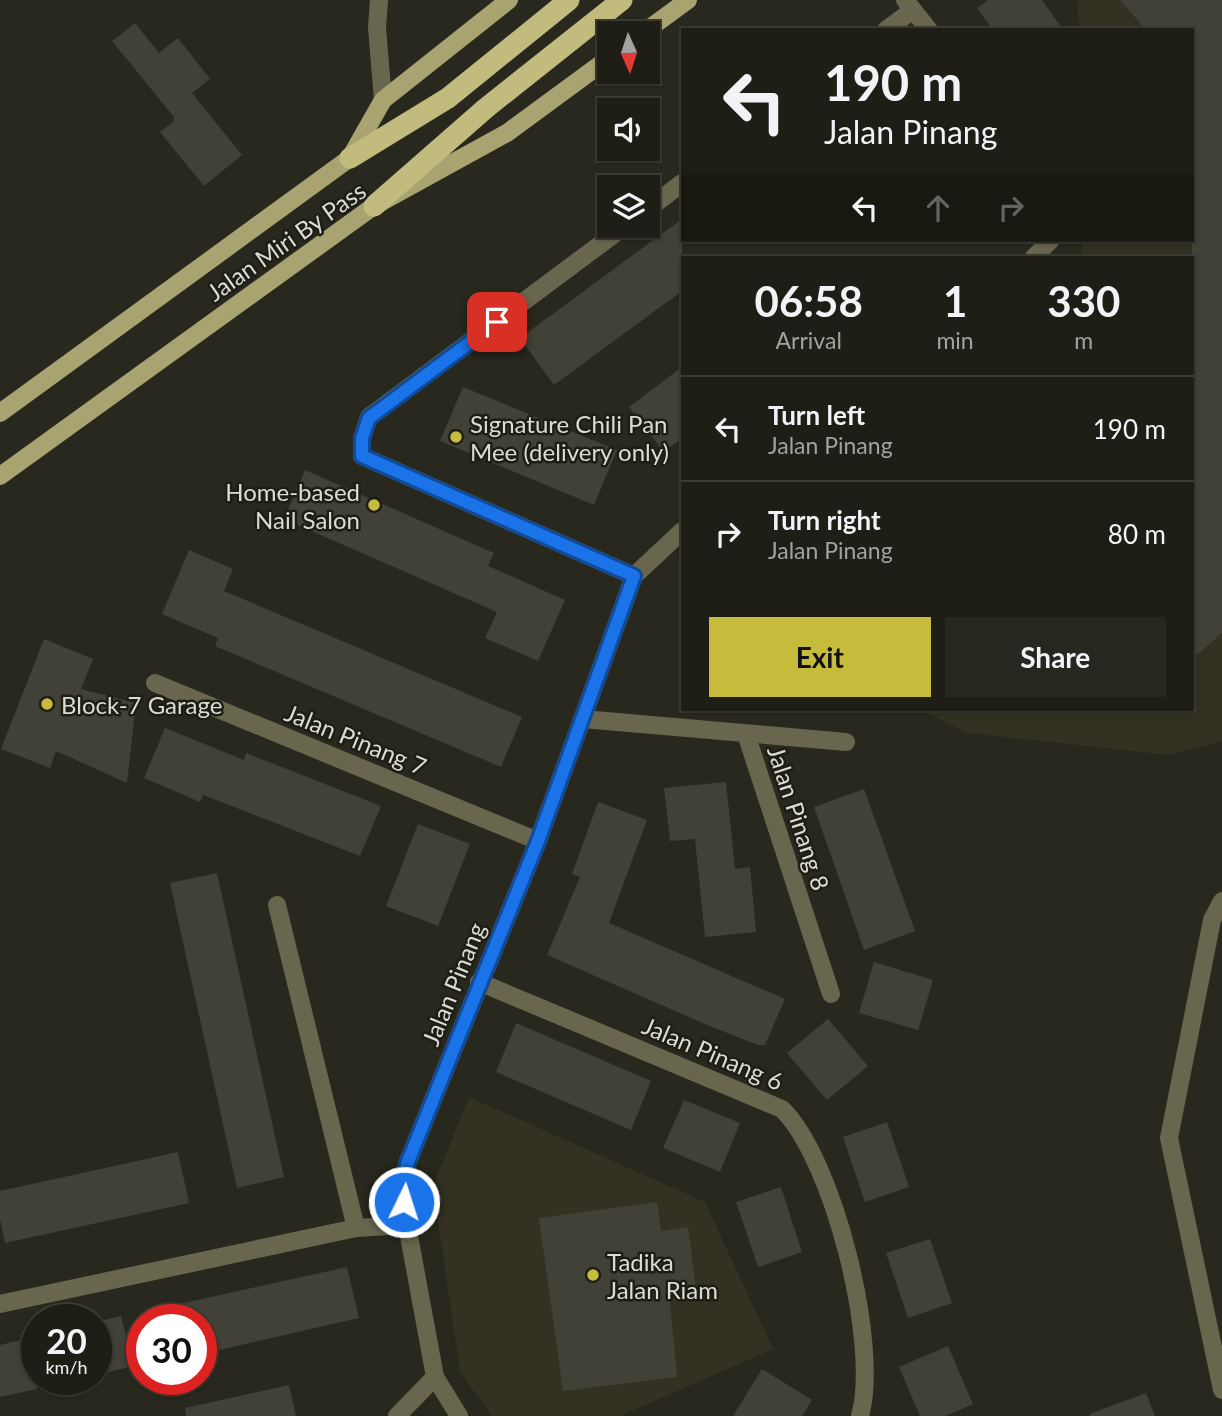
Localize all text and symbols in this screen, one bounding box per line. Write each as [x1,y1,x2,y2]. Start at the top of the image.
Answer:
north arrow [597,21,660,84]
map controls [597,21,660,238]
text: 190 m [824,53,962,111]
icon: left [709,56,800,147]
button: sound [597,98,660,161]
text: Jalan Pinang [824,112,997,151]
street label: Jalan Miri By Pass [201,175,371,307]
button: layers [597,175,660,238]
icon: left [846,189,884,227]
icon: ahead [919,189,957,227]
icon: right [992,189,1030,227]
text: 06:58 [755,276,863,326]
text: 1 [943,276,967,326]
text: 330 [1047,276,1120,326]
pin [467,292,527,352]
icon: arrive [478,303,516,341]
text: Arrival [776,326,842,354]
text: min [936,326,974,354]
text: m [1074,326,1093,354]
text: Turn left [768,399,865,431]
place label: Signature Chili Pan Mee (delivery only) [470,409,669,466]
icon: left [709,410,747,448]
text: 190 m [1093,413,1166,445]
marker: Signature Chili Pan Mee (delivery only) [448,429,464,445]
text: Jalan Pinang [768,431,893,459]
place label: Home-based Nail Salon [225,477,360,534]
marker: Home-based Nail Salon [366,497,382,513]
text: Turn right [768,504,881,536]
icon: right [709,515,747,553]
text: 80 m [1108,518,1166,550]
text: Jalan Pinang [768,536,893,564]
button: Exit [709,617,931,697]
button: Share [945,617,1166,697]
place label: Block-7 Garage [61,690,222,719]
marker: Block-7 Garage [39,696,55,712]
street label: Jalan Pinang 7 [281,697,431,781]
street label: Jalan Pinang 8 [762,742,836,894]
street label: Jalan Pinang [415,918,491,1050]
street label: Jalan Pinang 6 [638,1010,788,1096]
position arrow [367,1165,441,1239]
place label: Tadika Jalan Riam [607,1247,718,1304]
marker: Tadika Jalan Riam [585,1267,601,1283]
speed limit sign: 30 [126,1304,217,1395]
text: 20 [46,1319,87,1361]
text: km/h [45,1356,88,1378]

